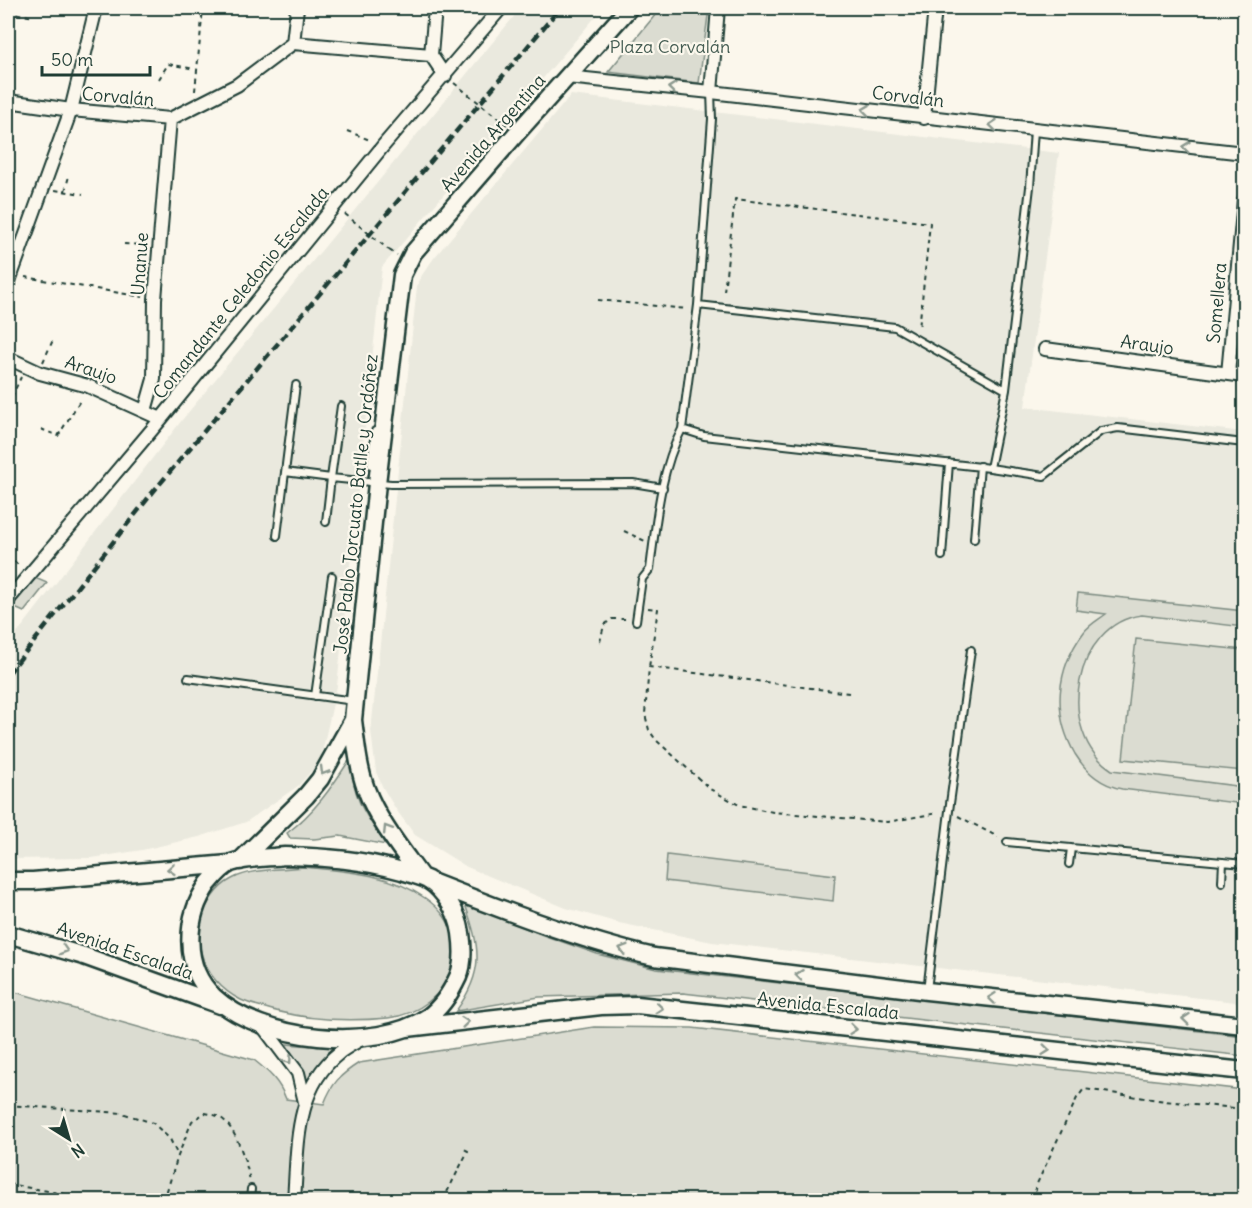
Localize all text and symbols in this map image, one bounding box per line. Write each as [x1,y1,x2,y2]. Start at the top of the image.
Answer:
park label: Plaza Corvalán [610,35,730,58]
scale bar [42,39,150,77]
text: 50 m [51,48,93,71]
street label: Avenida Argentina [435,69,550,196]
street label: Corvalán [871,81,946,112]
street label: Corvalán [81,82,155,111]
one-way arrow [668,82,677,95]
one-way arrow [861,105,870,117]
one-way arrow [988,119,997,132]
one-way arrow [1182,141,1191,153]
street label: Comandante Celedonio Escalada [148,182,333,404]
street label: Unanue [126,232,153,296]
street label: Somellera [1202,262,1231,344]
street label: Araujo [1119,329,1175,360]
street label: Araujo [62,350,120,389]
street label: José Pablo Torcuato Batlle y Ordóñez [328,352,383,655]
one-way arrow [320,765,332,775]
one-way arrow [383,825,395,835]
one-way arrow [167,862,176,875]
street label: Avenida Escalada [54,916,196,985]
one-way arrow [58,943,69,955]
one-way arrow [618,944,629,956]
one-way arrow [794,970,803,982]
street label: Avenida Escalada [756,987,900,1024]
one-way arrow [988,992,997,1005]
one-way arrow [654,1001,663,1013]
one-way arrow [1182,1013,1191,1026]
one-way arrow [460,1016,469,1028]
one-way arrow [848,1022,857,1034]
one-way arrow [1042,1043,1051,1055]
one-way arrow [281,1053,292,1064]
north arrow [39,1109,99,1169]
text: N [68,1140,88,1162]

